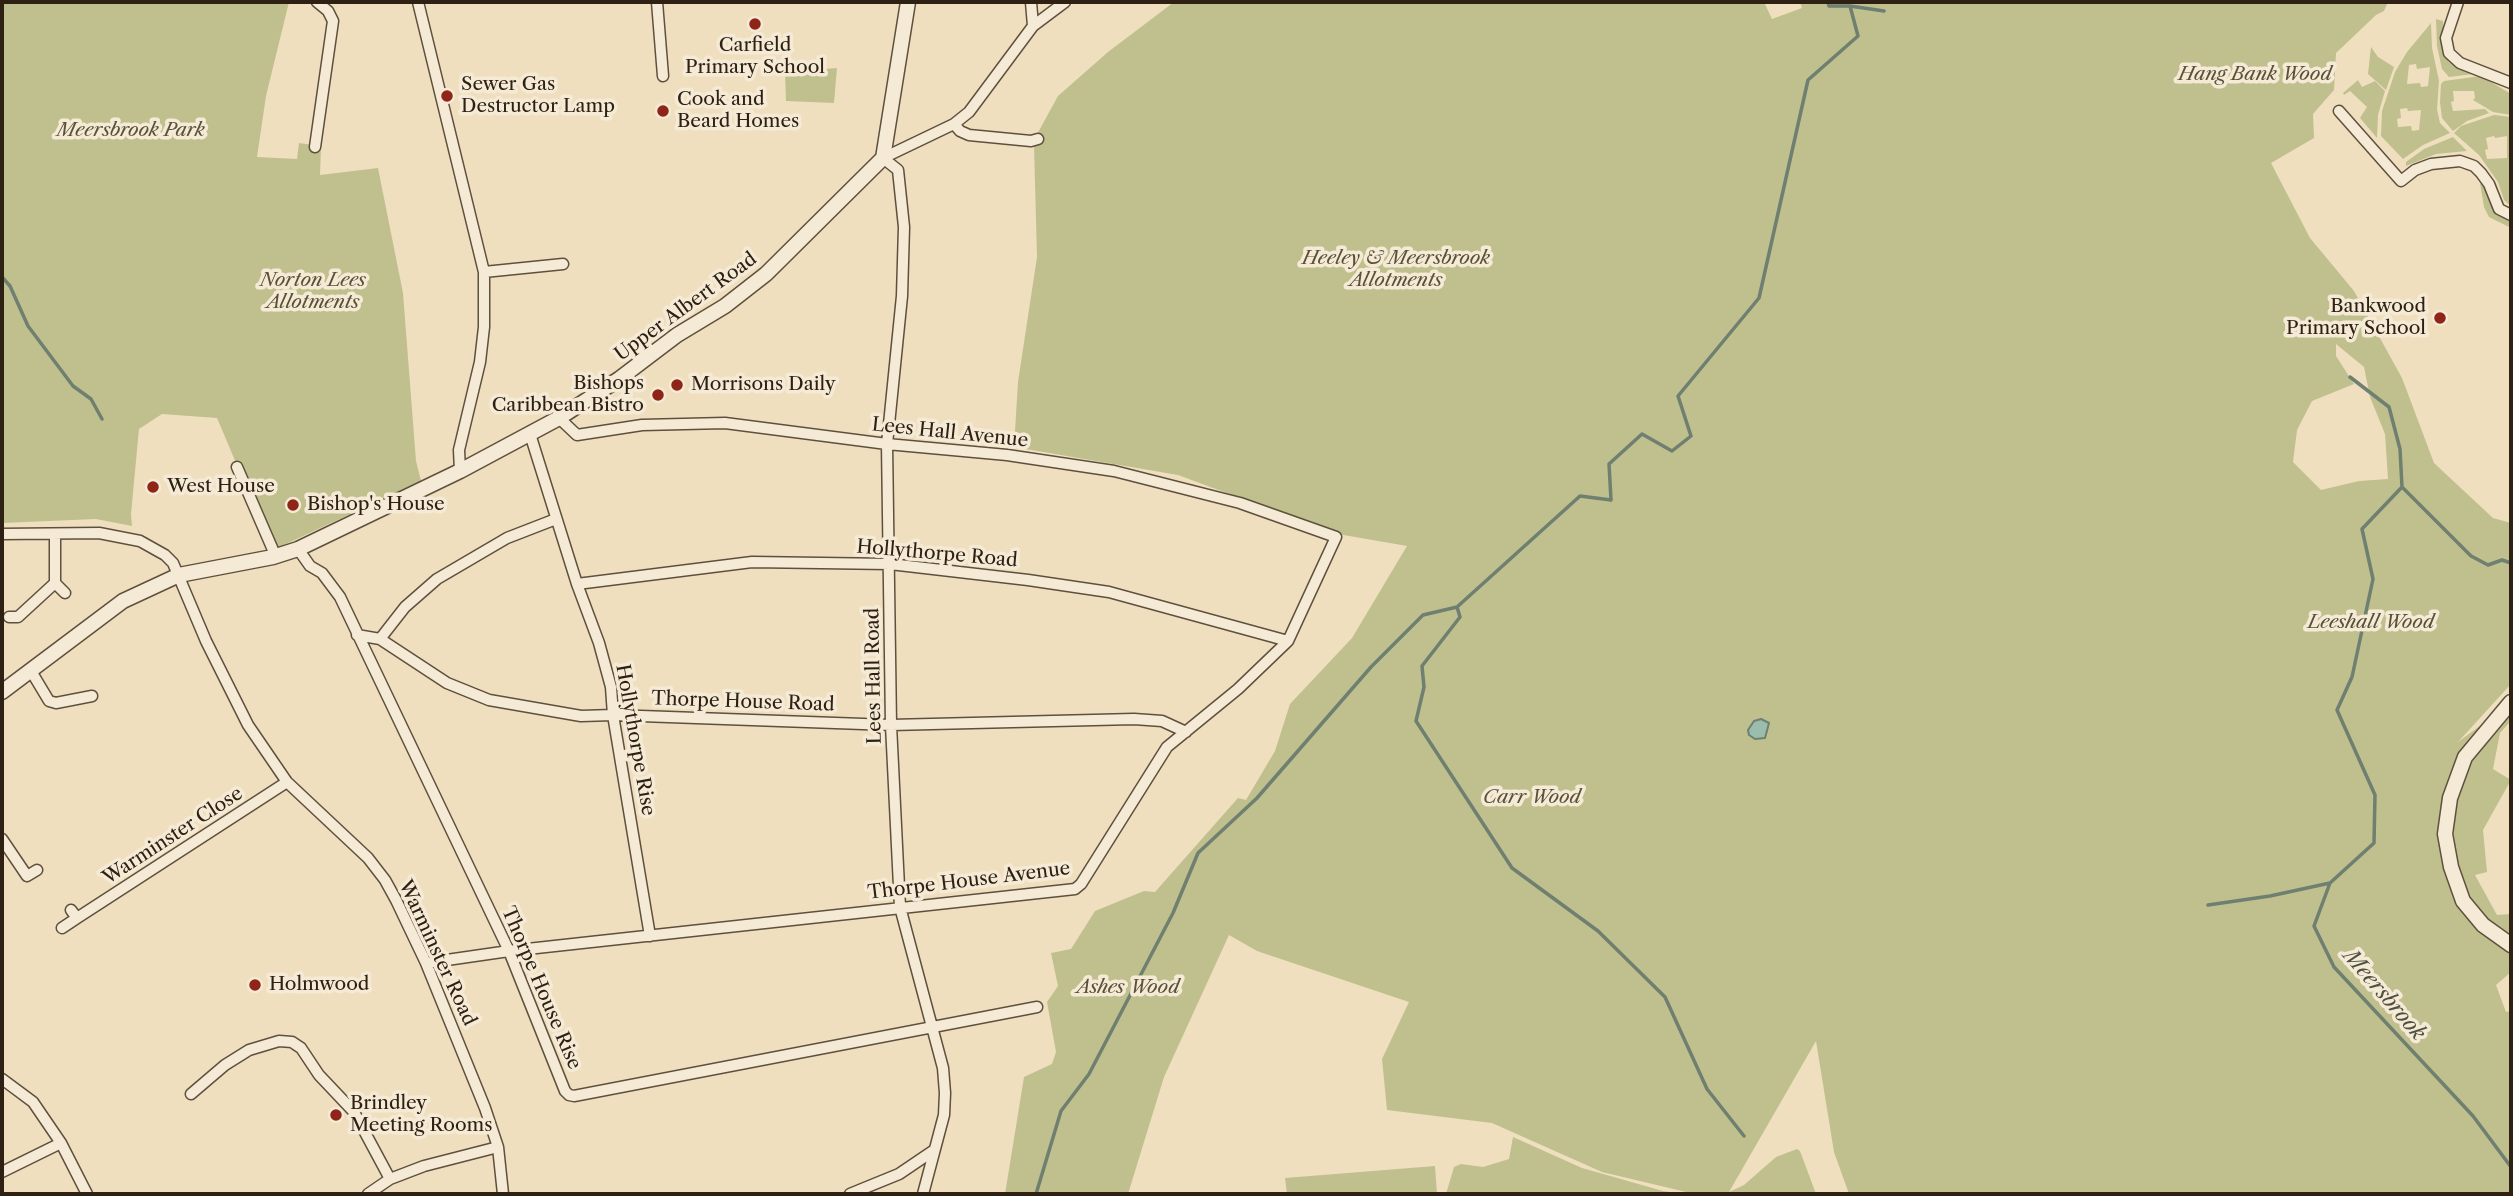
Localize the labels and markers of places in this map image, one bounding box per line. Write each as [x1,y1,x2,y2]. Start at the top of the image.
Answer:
marker: Carfield Primary School [747,16,763,32]
place label: Carfield Primary School [685,35,825,79]
place label: Sewer Gas Destructor Lamp [461,74,615,118]
marker: Sewer Gas Destructor Lamp [439,88,455,104]
place label: Cook and Beard Homes [677,89,799,133]
marker: Cook and Beard Homes [655,103,671,119]
place label: Bankwood Primary School [2286,296,2426,340]
marker: Bankwood Primary School [2432,310,2448,326]
place label: Bishops Caribbean Bistro [492,373,644,417]
place label: Morrisons Daily [691,374,836,396]
marker: Morrisons Daily [669,377,685,393]
marker: Bishops Caribbean Bistro [650,387,666,403]
place label: West House [167,476,275,498]
marker: West House [145,479,161,495]
place label: Bishop's House [307,494,445,516]
marker: Bishop's House [285,497,301,513]
place label: Holmwood [269,974,369,996]
marker: Holmwood [247,977,263,993]
place label: Brindley Meeting Rooms [350,1093,493,1137]
marker: Brindley Meeting Rooms [328,1107,344,1123]

